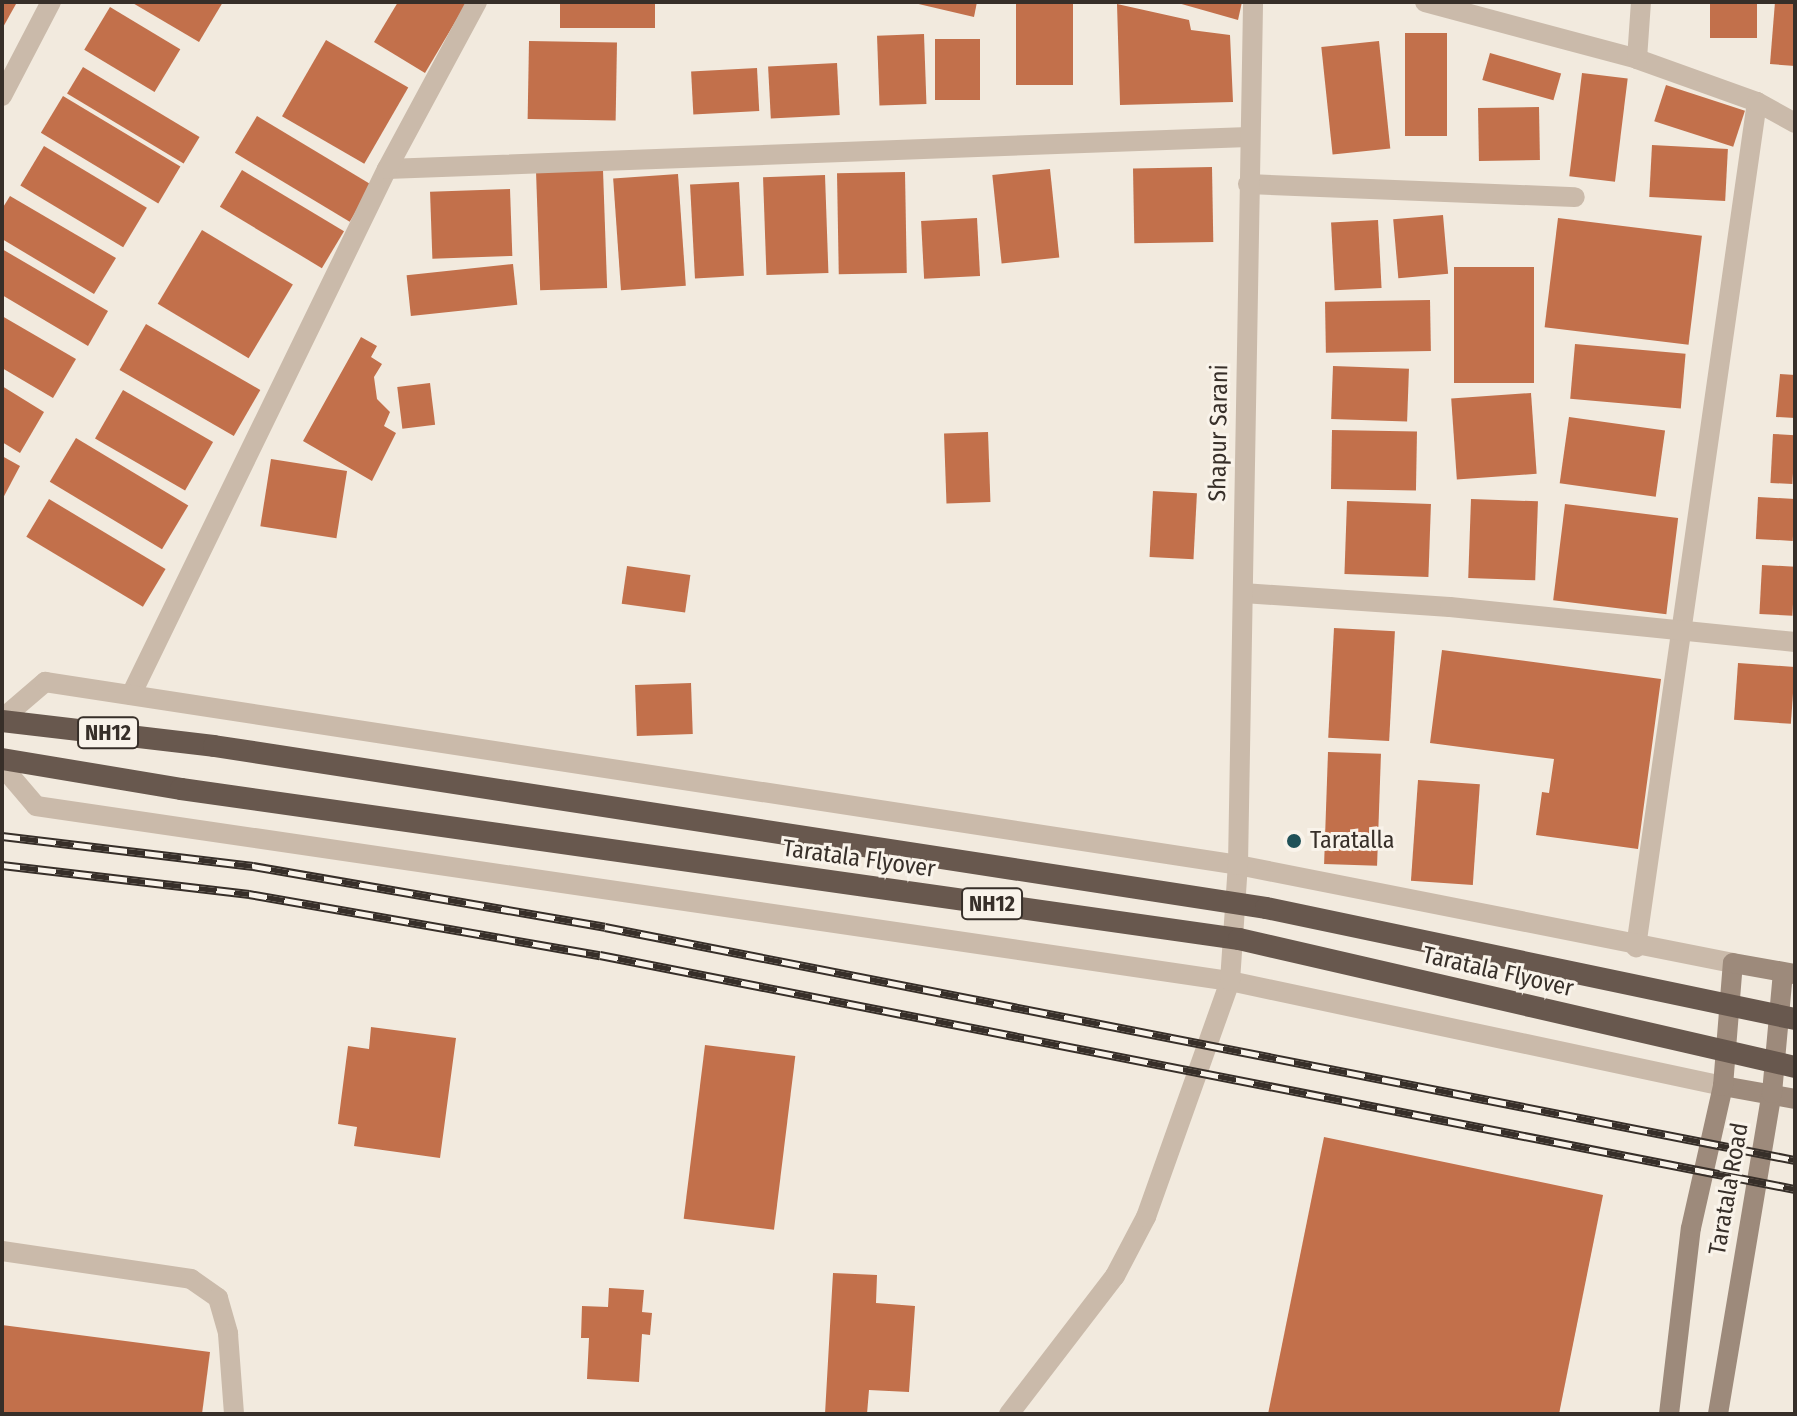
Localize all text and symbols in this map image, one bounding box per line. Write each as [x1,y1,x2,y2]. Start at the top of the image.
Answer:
street label: Shapur Sarani [1203,364,1235,502]
road number: NH12 [76,715,140,751]
place label: Taratalla [1310,827,1395,855]
marker: Taratalla [1285,832,1303,850]
street label: Taratala Flyover [781,834,937,884]
road number: NH12 [960,886,1024,922]
street label: Taratala Flyover [1420,941,1576,1003]
street label: Taratala Road [1703,1121,1755,1257]

